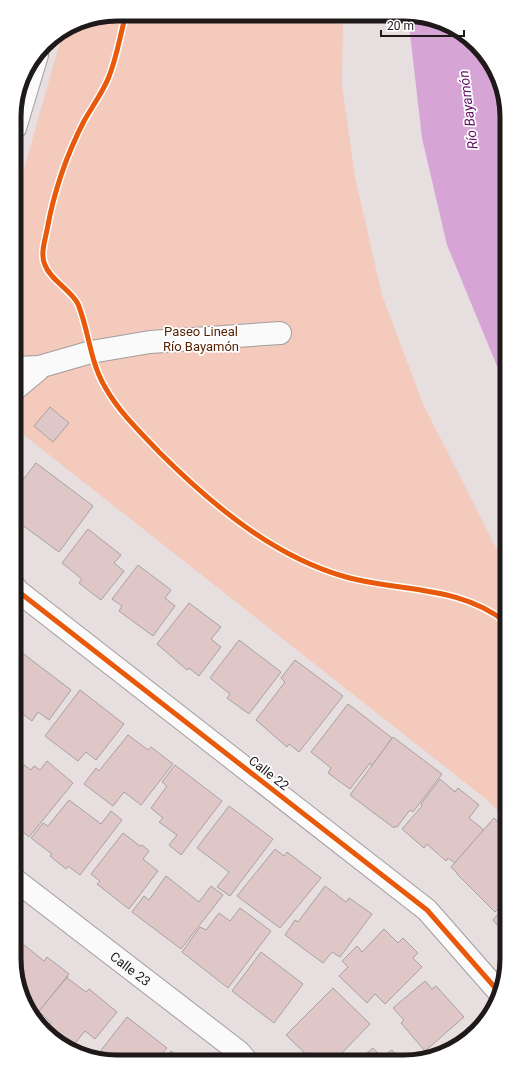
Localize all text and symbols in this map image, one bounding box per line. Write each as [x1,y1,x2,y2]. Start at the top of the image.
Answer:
scale bar [381,12,464,38]
text: 20 m [387,19,414,33]
water label: Río Bayamón [455,70,481,150]
park label: Paseo Lineal Río Bayamón [163,324,239,354]
street label: Calle 22 [246,753,292,793]
street label: Calle 23 [107,948,154,989]

